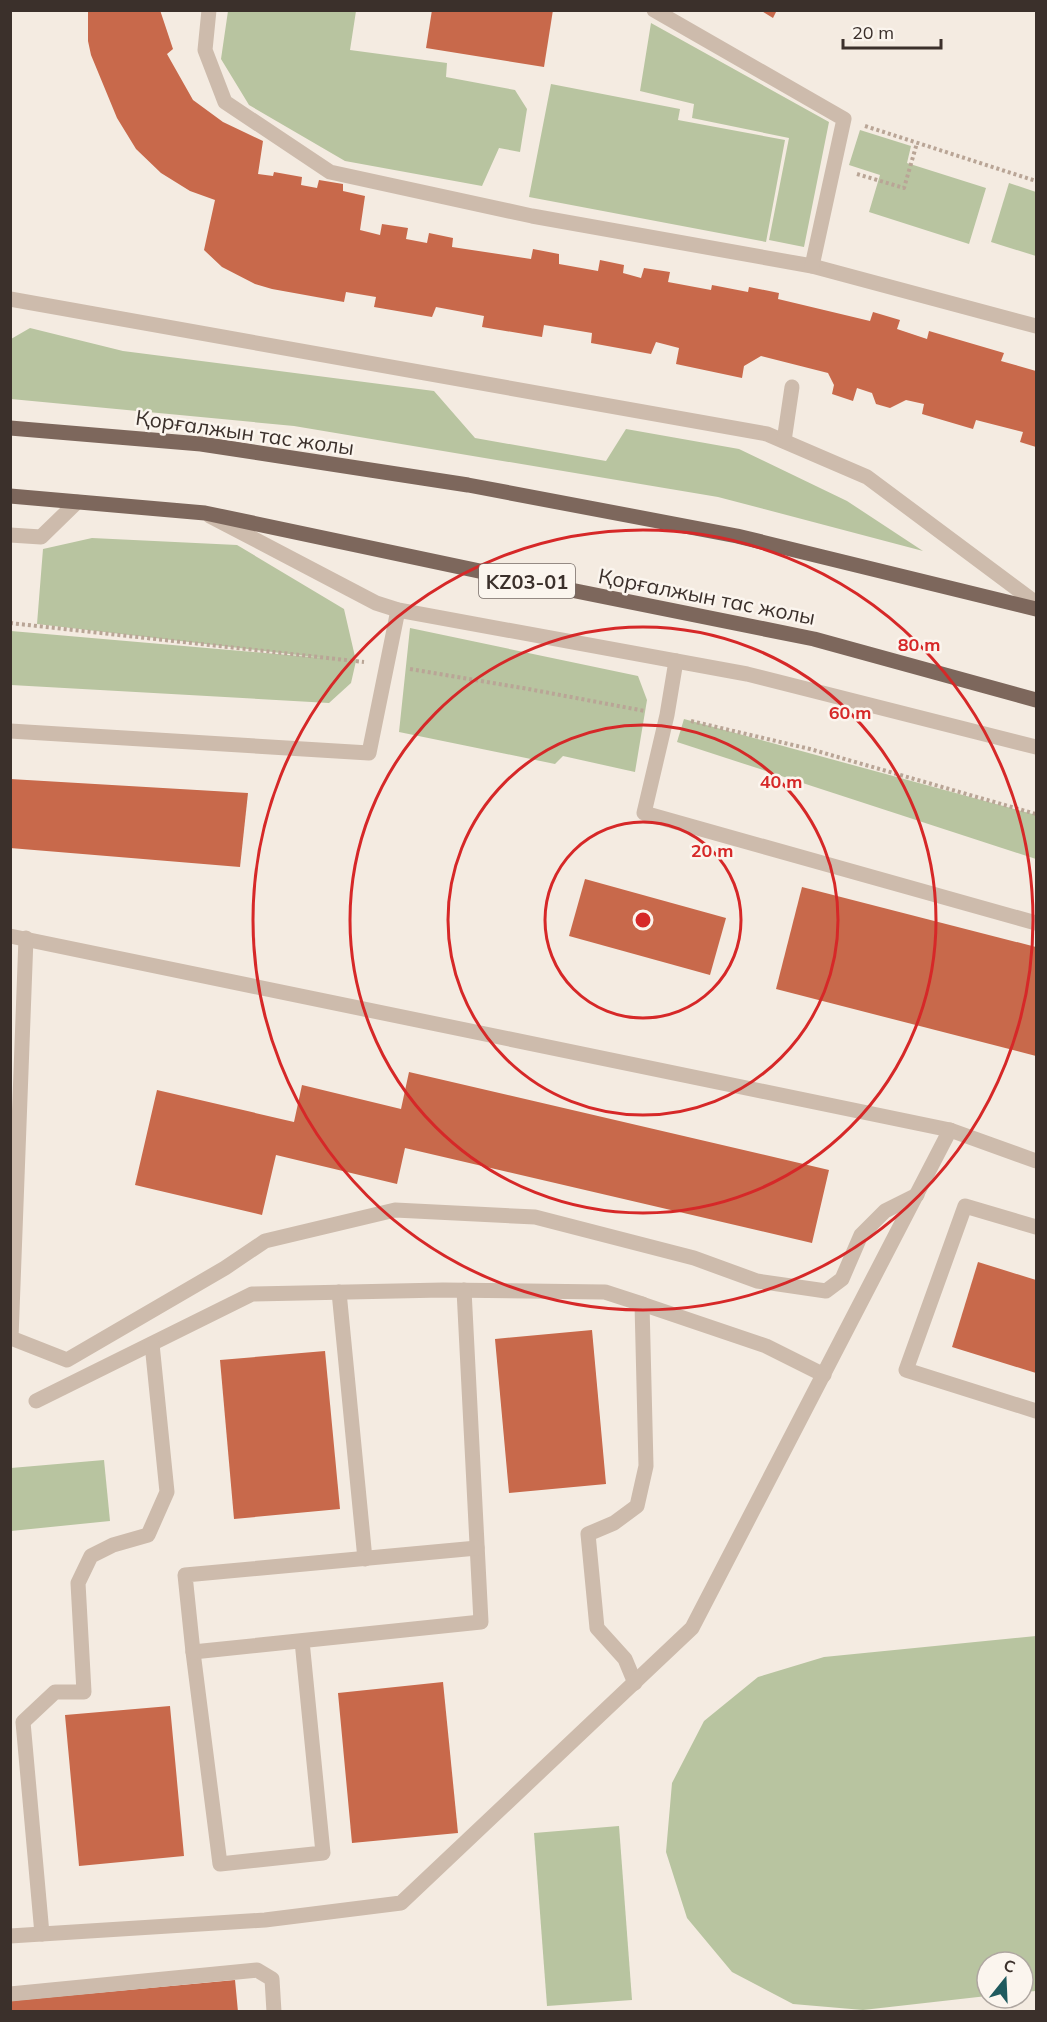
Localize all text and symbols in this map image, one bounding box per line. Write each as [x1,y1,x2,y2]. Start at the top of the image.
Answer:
scale bar [843,12,940,50]
text: 20 m [852,21,894,44]
street label: Қорғалжын тас жолы [134,404,356,460]
street label: Қорғалжын тас жолы [596,562,818,630]
road number: KZ03-01 [479,564,575,598]
text: 80 m [898,633,940,656]
text: 60 m [829,701,871,724]
text: 40 m [760,770,802,793]
text: 20 m [691,839,733,862]
centre of rings [633,910,653,930]
north arrow [975,1950,1035,2010]
text: С [1001,1955,1018,1977]

